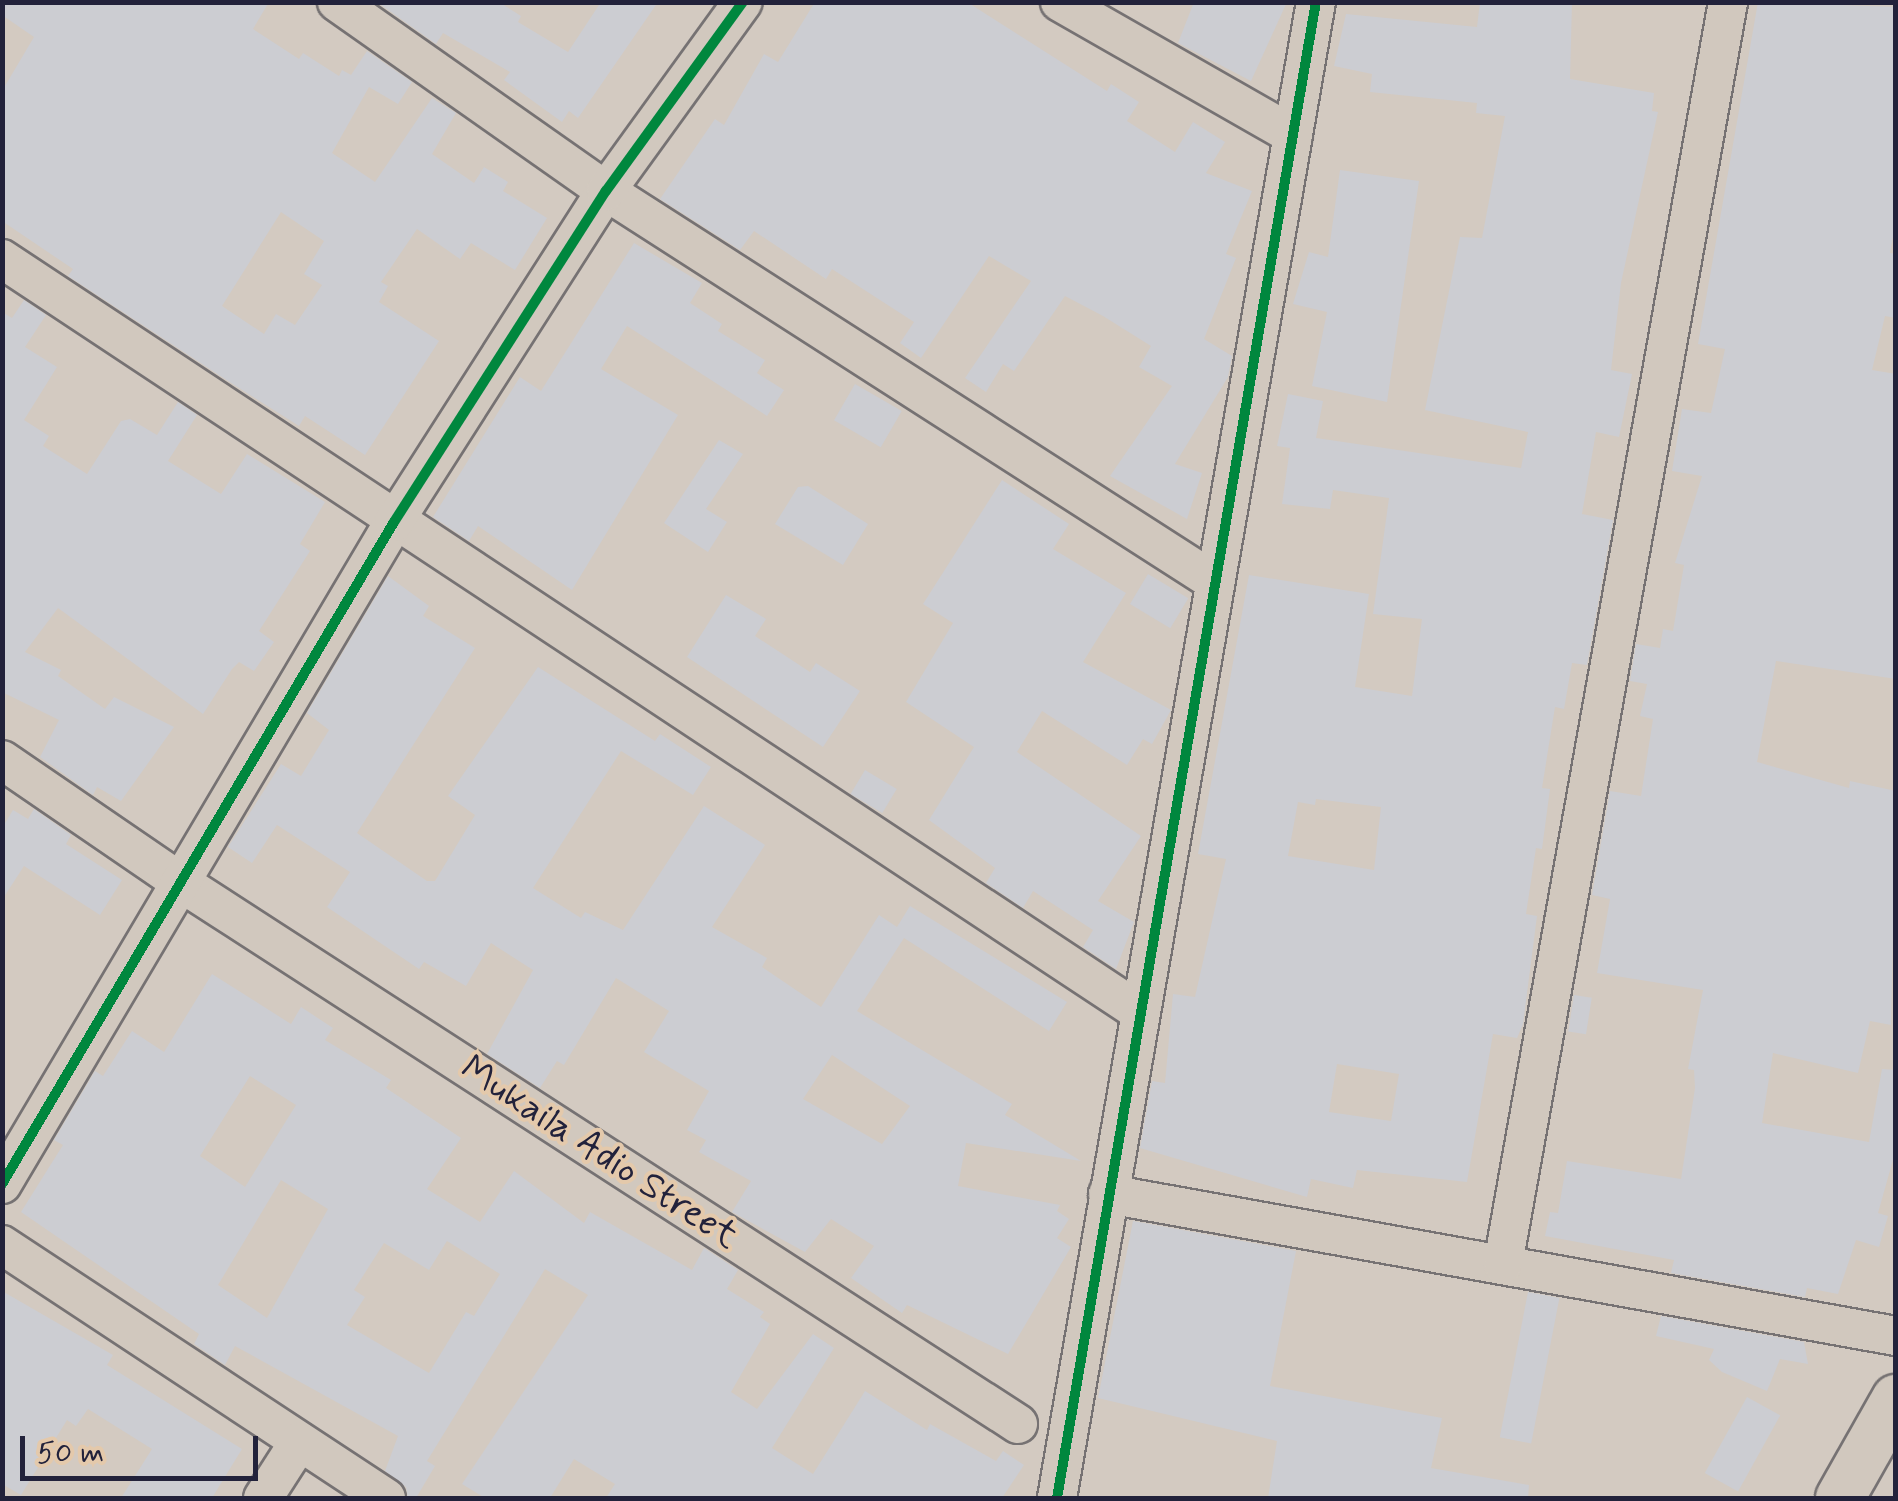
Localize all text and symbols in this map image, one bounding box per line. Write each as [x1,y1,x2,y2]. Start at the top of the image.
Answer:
street label: Mukaila Adio Street [452,1046,746,1260]
scale bar [25,1416,262,1478]
text: 50 m [37,1434,104,1473]

